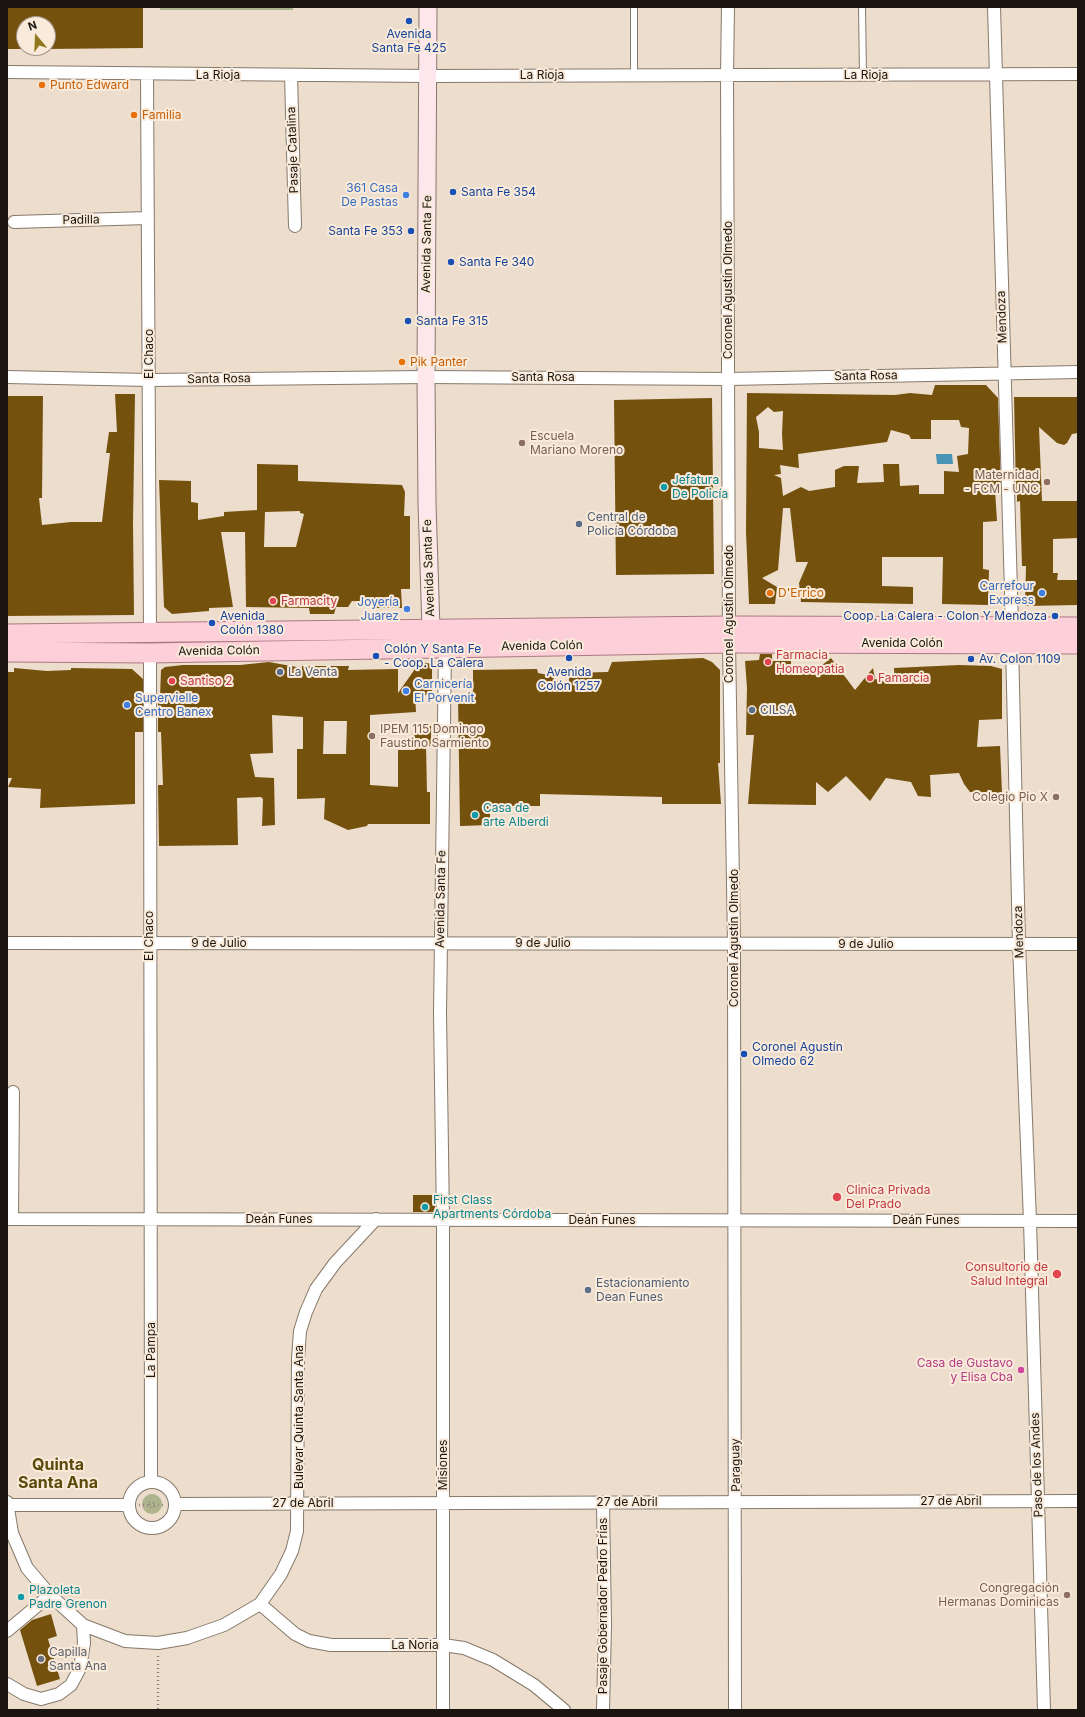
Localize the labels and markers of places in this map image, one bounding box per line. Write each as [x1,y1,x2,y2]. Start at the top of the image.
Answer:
marker: Avenida Santa Fe 425 [404,16,414,26]
place label: Avenida Santa Fe 425 [372,27,446,55]
place label: Punto Edward [50,78,129,92]
marker: Punto Edward [37,80,47,90]
place label: Familia [142,108,181,122]
marker: Familia [129,110,139,120]
place label: 361 Casa De Pastas [341,181,398,209]
place label: Santa Fe 354 [461,185,536,199]
marker: Santa Fe 354 [448,187,458,197]
marker: 361 Casa De Pastas [401,190,411,200]
place label: Santa Fe 353 [328,224,403,238]
marker: Santa Fe 353 [406,226,416,236]
place label: Santa Fe 340 [459,255,534,269]
marker: Santa Fe 340 [446,257,456,267]
place label: Santa Fe 315 [416,314,488,328]
marker: Santa Fe 315 [403,316,413,326]
place label: Pik Panter [410,355,467,369]
marker: Pik Panter [397,357,407,367]
place label: Escuela Mariano Moreno [530,429,623,457]
marker: Escuela Mariano Moreno [517,438,527,448]
place label: Maternidad - FCM - UNC [964,468,1039,496]
place label: Jefatura De Policía [672,473,728,501]
marker: Maternidad - FCM - UNC [1042,477,1052,487]
marker: Jefatura De Policía [659,482,669,492]
place label: Central de Policía Córdoba [587,510,677,538]
marker: Central de Policía Córdoba [574,519,584,529]
place label: Carrefour Express [980,579,1034,607]
place label: D'Errico [778,586,824,600]
marker: D'Errico [765,588,775,598]
marker: Carrefour Express [1037,588,1047,598]
place label: Farmacity [281,594,337,608]
place label: Joyería Juarez [357,595,399,623]
marker: Farmacity [268,596,278,606]
marker: Joyería Juarez [402,604,412,614]
place label: Avenida Colón 1380 [220,609,284,637]
place label: Coop. La Calera - Colon Y Mendoza [843,609,1047,623]
marker: Coop. La Calera - Colon Y Mendoza [1050,611,1060,621]
marker: Avenida Colón 1380 [207,618,217,628]
place label: Colón Y Santa Fe - Coop. La Calera [384,642,484,670]
place label: Farmacia Homeopatia [776,648,845,676]
marker: Colón Y Santa Fe - Coop. La Calera [371,651,381,661]
place label: Av. Colon 1109 [979,652,1061,666]
marker: Avenida Colón 1257 [564,653,574,663]
marker: Av. Colon 1109 [966,654,976,664]
marker: Farmacia Homeopatia [763,657,773,667]
place label: La Venta [288,665,337,679]
place label: Avenida Colón 1257 [538,665,600,693]
marker: La Venta [275,667,285,677]
place label: Famarcia [878,671,930,685]
marker: Famarcia [865,673,875,683]
place label: Santiso 2 [180,674,233,688]
marker: Santiso 2 [167,676,177,686]
place label: Carnicería El Porvenit [414,677,474,705]
marker: Carnicería El Porvenit [401,686,411,696]
place label: Supervielle Centro Banex [135,691,212,719]
marker: Supervielle Centro Banex [122,700,132,710]
place label: CILSA [760,703,795,717]
marker: CILSA [747,705,757,715]
place label: IPEM 115 Domingo Faustino Sarmiento [380,722,489,750]
marker: IPEM 115 Domingo Faustino Sarmiento [367,731,377,741]
place label: Colegio Pio X [972,790,1048,804]
marker: Colegio Pio X [1051,792,1061,802]
place label: Casa de arte Alberdi [483,801,549,829]
marker: Casa de arte Alberdi [470,810,480,820]
place label: Coronel Agustín Olmedo 62 [752,1040,843,1068]
marker: Coronel Agustín Olmedo 62 [739,1049,749,1059]
place label: Clinica Privada Del Prado [846,1183,930,1211]
marker: Clinica Privada Del Prado [831,1191,843,1203]
place label: First Class Apartments Córdoba [433,1193,551,1221]
marker: First Class Apartments Córdoba [420,1202,430,1212]
place label: Consultorio de Salud Integral [965,1260,1048,1288]
marker: Consultorio de Salud Integral [1051,1268,1063,1280]
place label: Estacionamiento Dean Funes [596,1276,690,1304]
marker: Estacionamiento Dean Funes [583,1285,593,1295]
place label: Casa de Gustavo y Elisa Cba [917,1356,1013,1384]
marker: Casa de Gustavo y Elisa Cba [1016,1365,1026,1375]
place label: Congregación Hermanas Dominicas [938,1581,1059,1609]
place label: Plazoleta Padre Grenon [29,1583,107,1611]
marker: Congregación Hermanas Dominicas [1062,1590,1072,1600]
marker: Plazoleta Padre Grenon [16,1592,26,1602]
place label: Capilla Santa Ana [49,1645,107,1673]
marker: Capilla Santa Ana [36,1654,46,1664]

